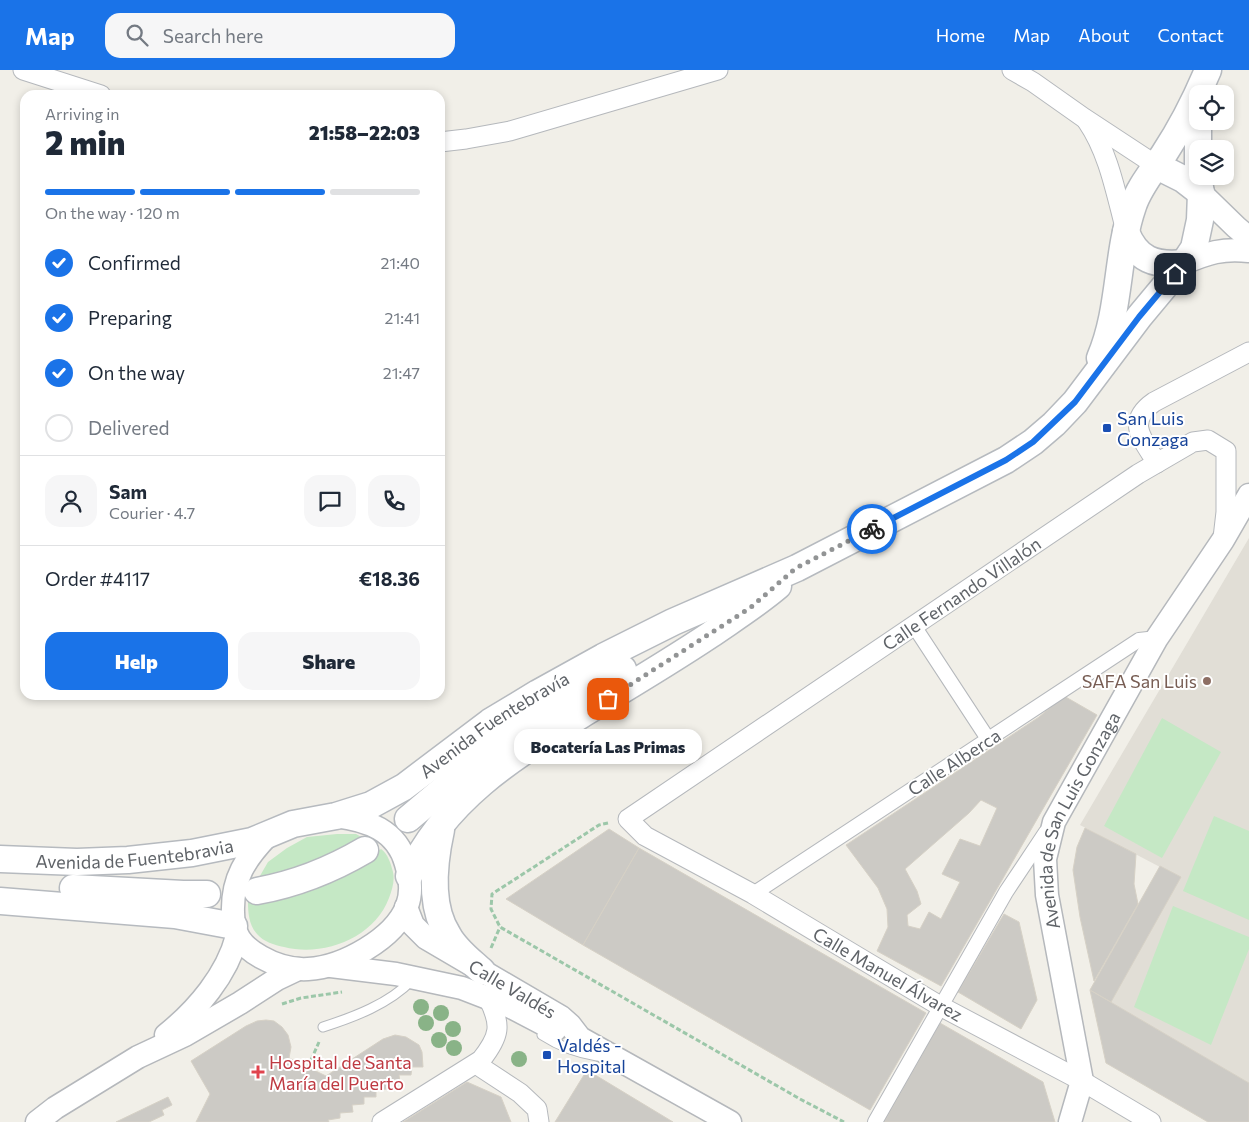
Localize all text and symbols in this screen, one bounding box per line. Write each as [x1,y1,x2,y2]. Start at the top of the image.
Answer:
search box [105,13,455,58]
text: Map [25,21,75,50]
icon: search [123,21,151,49]
text: Search here [163,24,263,47]
text: Home [936,24,985,46]
text: Map [1013,24,1050,46]
text: About [1078,24,1130,46]
text: Contact [1158,24,1224,46]
map controls [1189,85,1234,185]
button: locate [1189,85,1234,130]
text: Arriving in [45,104,119,123]
text: 21:58–22:03 [309,121,420,144]
text: 2 min [45,122,125,162]
button: layers [1189,140,1234,185]
text: On the way · 120 m [45,203,180,222]
icon: check [45,249,73,277]
text: Confirmed [88,251,181,274]
text: 21:40 [380,253,420,272]
pin [1154,253,1196,295]
icon: home [1161,260,1189,288]
icon: check [45,304,73,332]
text: Preparing [88,306,172,329]
text: 21:41 [385,308,420,327]
icon: check [45,359,73,387]
text: On the way [88,361,185,384]
text: 21:47 [383,363,420,382]
place label: San Luis Gonzaga [1117,407,1189,450]
text: Delivered [88,416,169,439]
marker: San Luis Gonzaga [1101,422,1113,434]
button: person [45,475,97,527]
button: chat [304,475,356,527]
button: phone [368,475,420,527]
text: Sam [109,480,147,503]
text: Courier · 4.7 [109,503,195,522]
courier [847,504,897,554]
icon: bike [858,515,886,543]
street label: Calle Fernando Villalón [878,532,1045,655]
text: Order #4117 [45,567,150,590]
text: €18.36 [359,567,420,590]
button: Help [45,632,228,690]
button: Share [238,632,420,690]
street label: Avenida Fuentebravía [415,667,573,782]
place label: SAFA San Luis [1082,670,1197,692]
marker: SAFA San Luis [1201,675,1213,687]
pin [587,678,629,720]
icon: bag [594,685,622,713]
street label: Avenida de San Luis Gonzaga [1034,708,1125,931]
street label: Calle Alberca [903,724,1005,800]
callout: Bocatería Las Primas [514,729,702,764]
text: Bocatería Las Primas [531,737,685,756]
street label: Avenida de Fuentebravia [35,834,235,873]
street label: Calle Manuel Álvarez [809,922,967,1026]
street label: Calle Valdés [465,955,560,1023]
place label: Valdés - Hospital [557,1034,626,1077]
marker: Valdés - Hospital [541,1049,553,1061]
place label: Hospital de Santa María del Puerto [269,1051,412,1094]
marker: Hospital de Santa María del Puerto [251,1065,265,1079]

